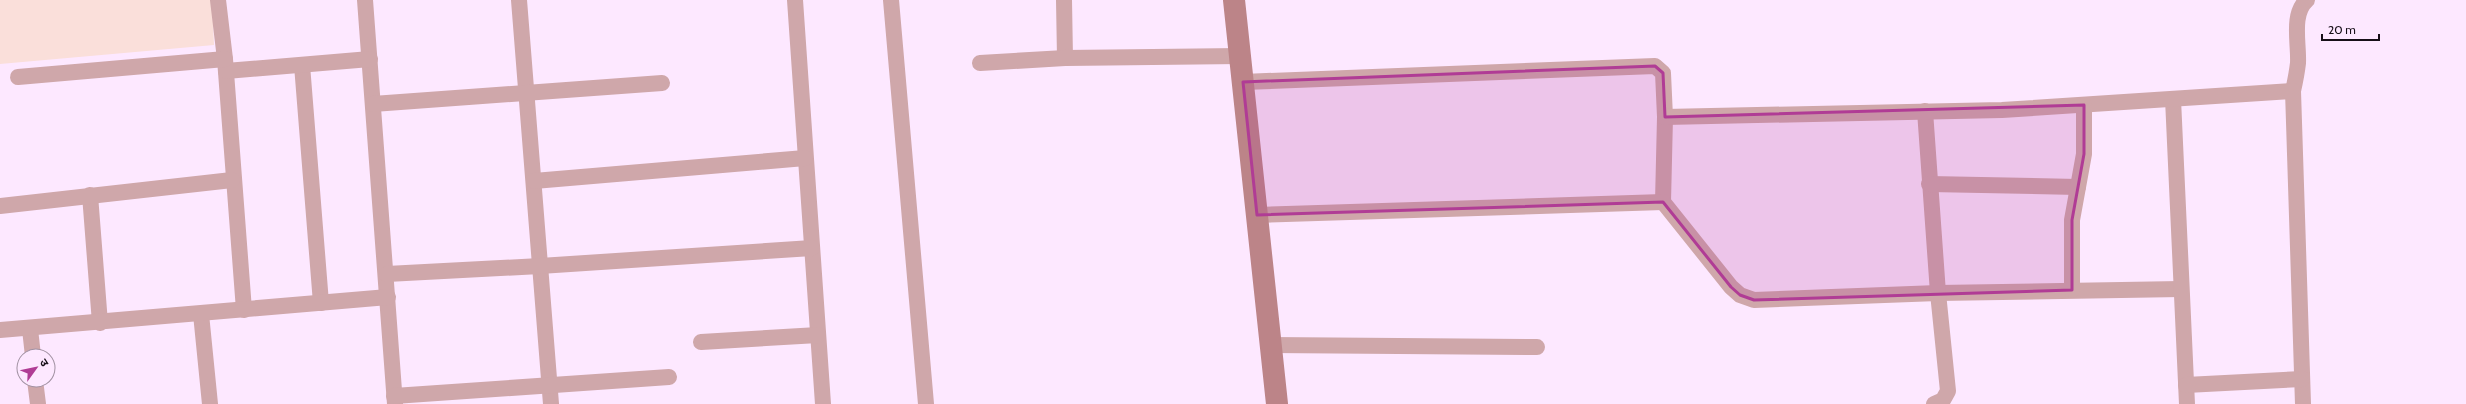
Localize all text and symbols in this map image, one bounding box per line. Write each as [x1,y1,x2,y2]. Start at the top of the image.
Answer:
scale bar [2322,16,2379,42]
text: 20 m [2328,22,2356,37]
north arrow [16,348,56,388]
text: उ [37,356,52,370]

